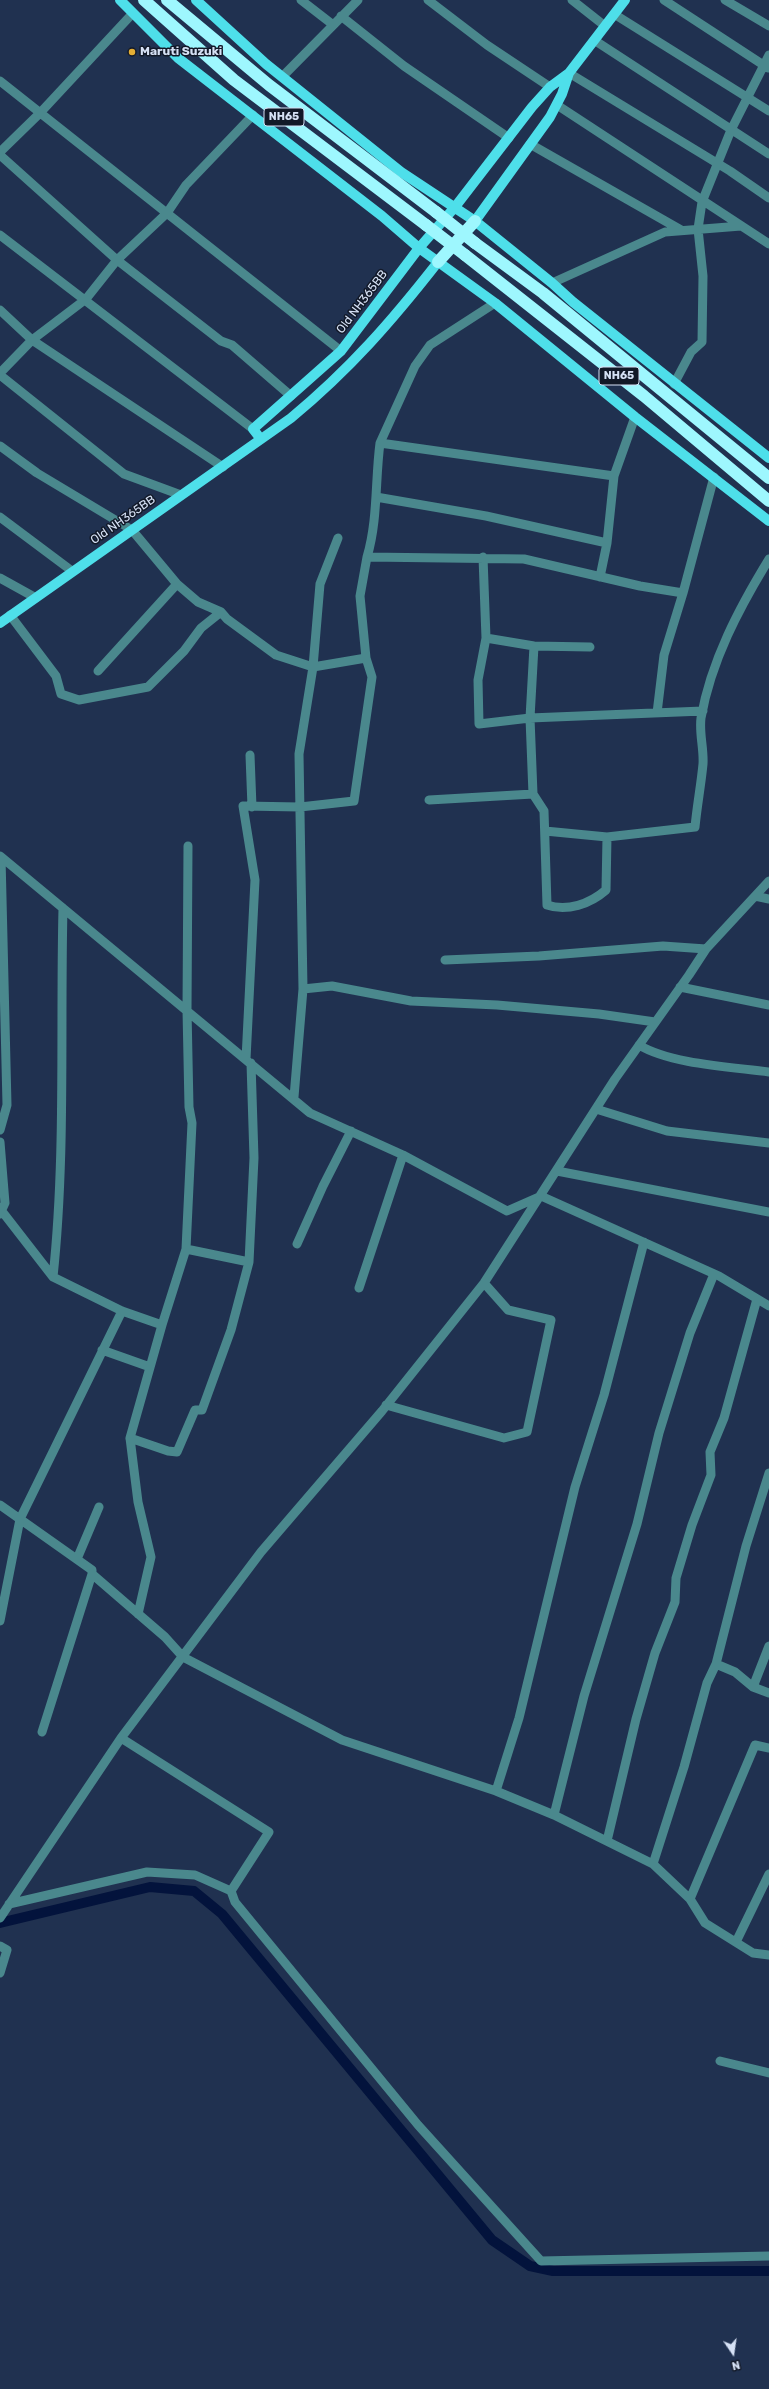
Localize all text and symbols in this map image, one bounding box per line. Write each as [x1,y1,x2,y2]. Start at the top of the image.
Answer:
place label: Maruti Suzuki [140,45,222,59]
marker: Maruti Suzuki [127,47,137,57]
road number: NH65 [264,108,304,126]
street label: Old NH365BB [333,267,391,337]
road number: NH65 [599,367,639,385]
street label: Old NH365BB [88,492,158,548]
north arrow [713,2333,753,2373]
text: N [730,2358,741,2372]

